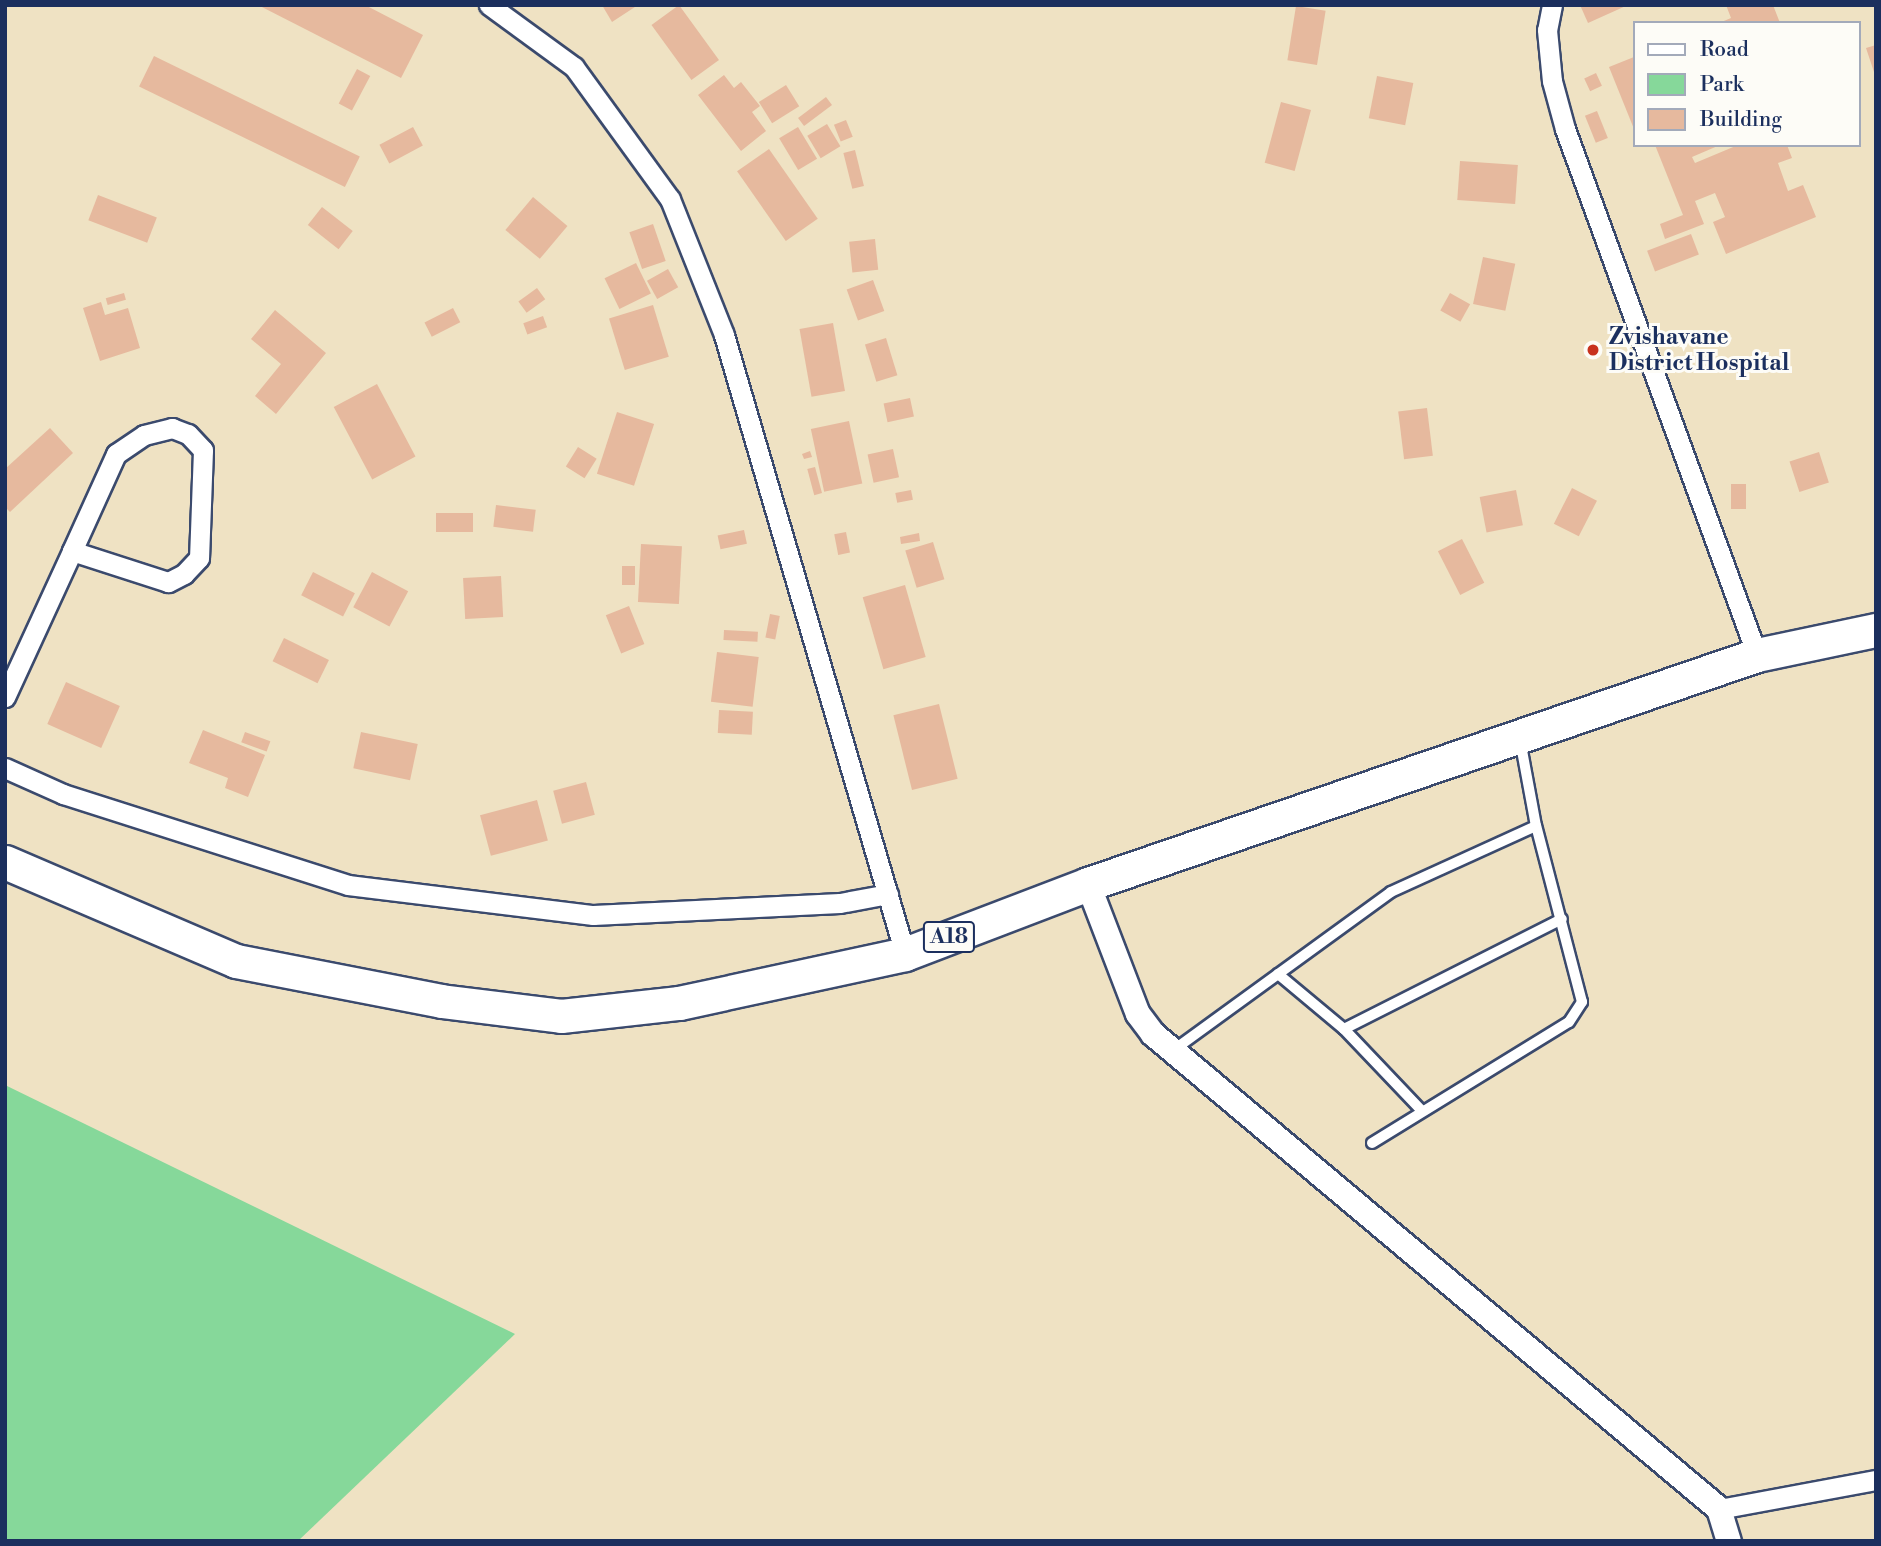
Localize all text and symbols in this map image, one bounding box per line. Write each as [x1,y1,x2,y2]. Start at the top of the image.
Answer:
legend [1632,21,1860,147]
text: Road [1700,37,1749,63]
text: Park [1700,72,1744,98]
text: Building [1700,107,1782,133]
place label: Zvishavane District Hospital [1609,323,1789,377]
marker: Zvishavane District Hospital [1583,340,1603,360]
road number: A18 [923,920,975,954]

